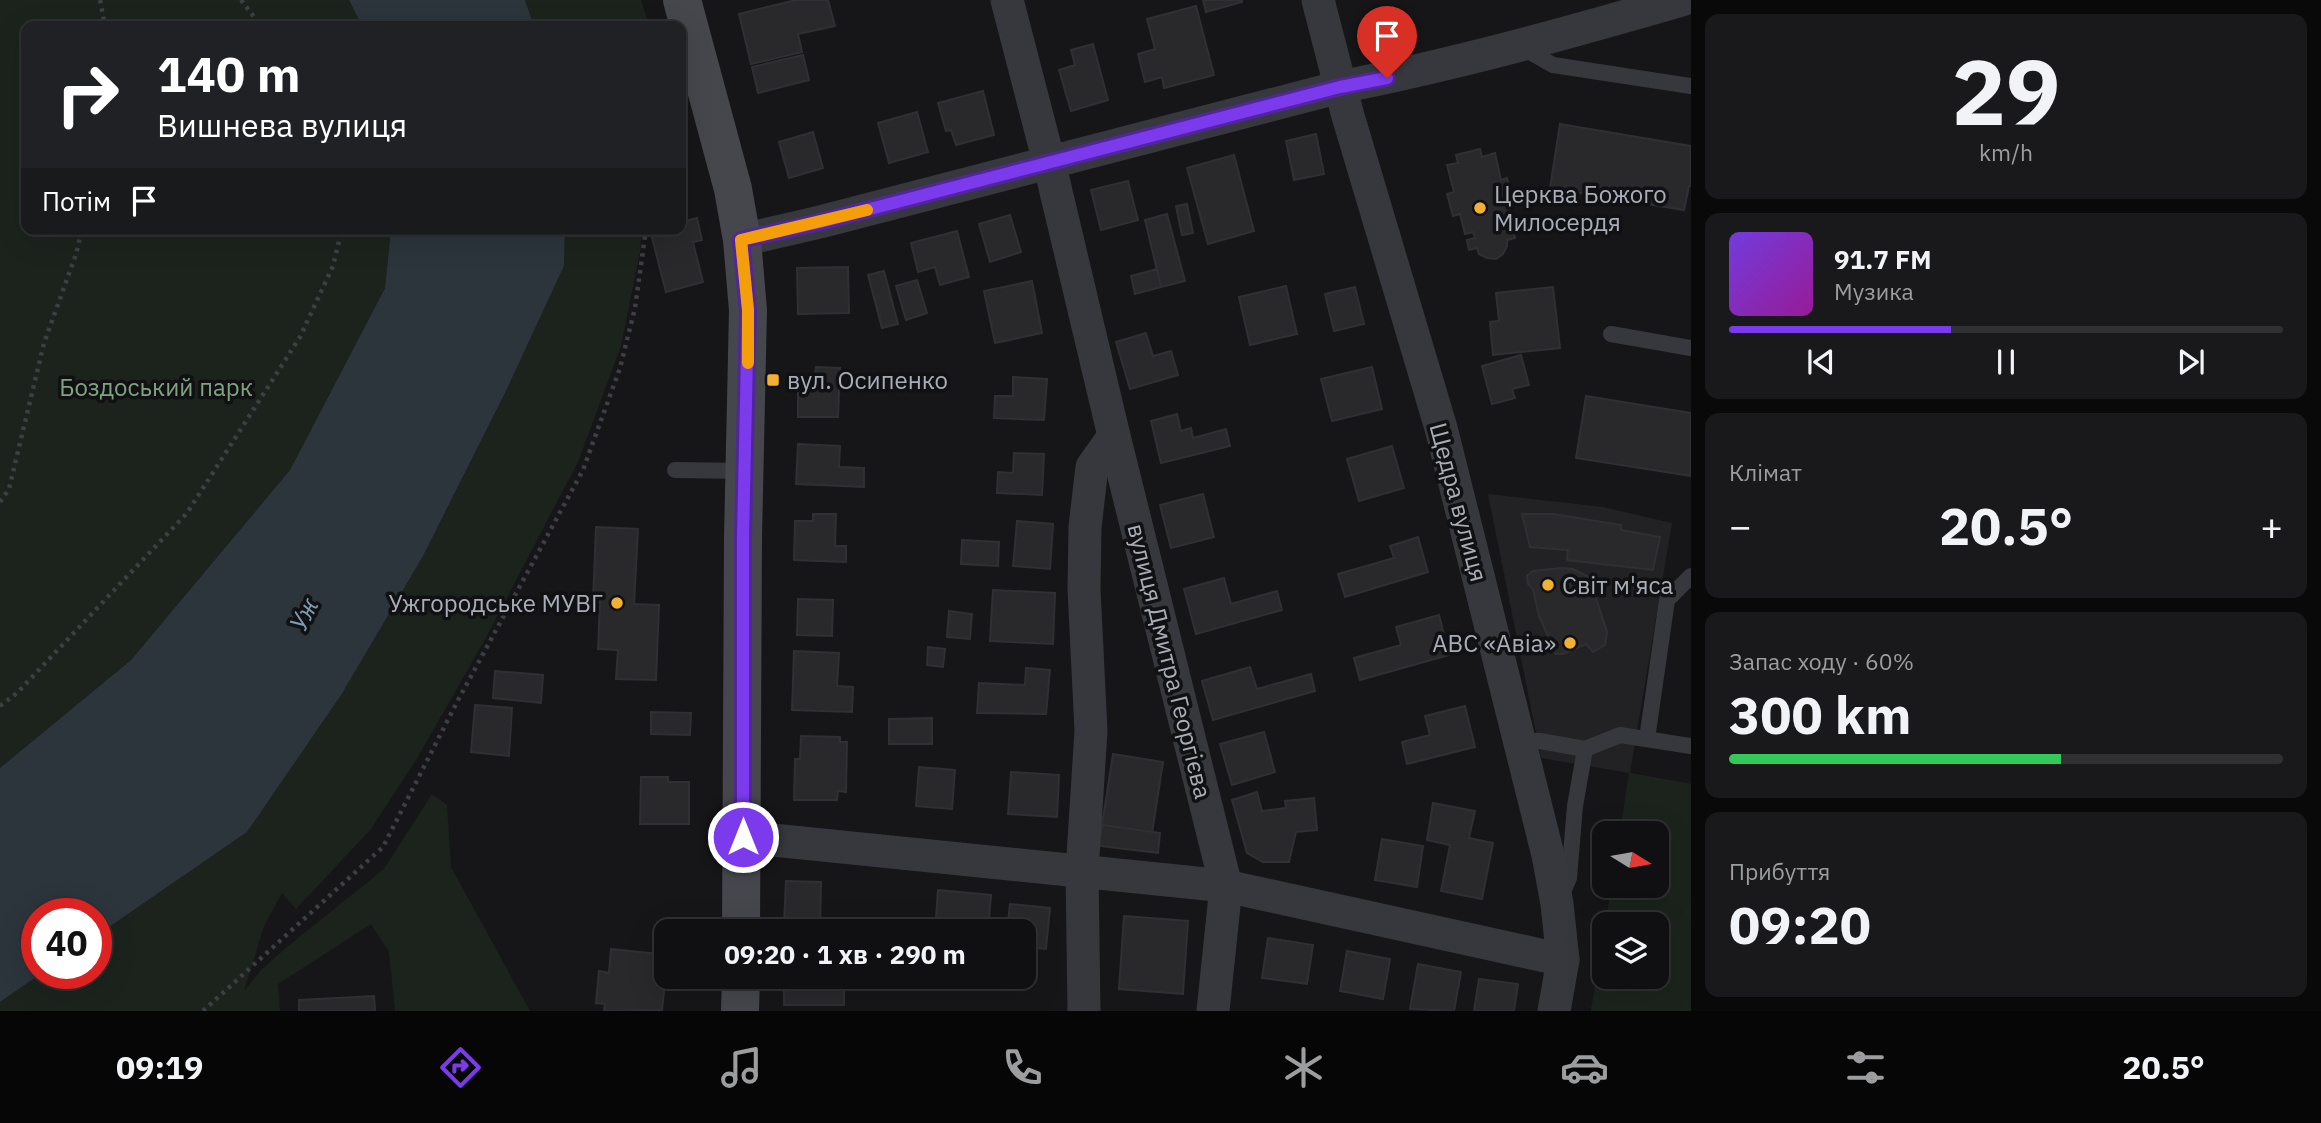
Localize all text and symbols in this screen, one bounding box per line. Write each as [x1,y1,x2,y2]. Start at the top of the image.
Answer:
pin [1357,6,1417,78]
icon: arrive [1368,17,1406,55]
text: 29 [1951,32,2061,150]
text: 140 m [157,42,301,105]
icon: right [42,49,133,140]
text: Вишнева вулиця [157,104,407,146]
text: km/h [1979,137,2033,167]
place label: Церква Божого Милосердя [1494,178,1667,238]
icon: arrive [125,182,163,220]
text: Потім [42,184,111,218]
marker: Церква Божого Милосердя [1472,200,1488,216]
text: 91.7 FM [1834,242,1932,276]
text: Музика [1834,276,1914,306]
icon: previous [1802,343,1840,381]
icon: pause [1987,343,2025,381]
icon: next [2172,343,2210,381]
place label: вул. Осипенко [787,364,948,396]
park label: Боздоський парк [59,371,253,403]
marker: вул. Осипенко [765,372,781,388]
street label: Щедра вулиця [1422,419,1496,585]
text: Клімат [1729,457,1802,487]
text: 20.5° [1939,492,2073,559]
text: − [1729,501,1752,550]
text: + [2260,501,2283,550]
street label: вулиця Дмитра Георгієва [1120,520,1220,802]
place label: Світ м'яса [1562,569,1674,601]
marker: Світ м'яса [1540,577,1556,593]
place label: Ужгородське МУВГ [388,587,603,619]
water label: Уж [280,591,326,636]
marker: Ужгородське МУВГ [609,595,625,611]
place label: ABC «Авіа» [1432,627,1556,659]
marker: ABC «Авіа» [1562,635,1578,651]
text: Запас ходу · 60% [1729,646,1914,676]
text: 300 km [1729,681,1911,748]
position arrow [706,800,780,874]
north arrow [1592,821,1670,898]
map controls [1592,821,1669,989]
text: Прибуття [1729,856,1830,886]
text: 09:20 [1729,891,1871,958]
speed limit sign: 40 [21,898,112,989]
button: layers [1592,912,1669,989]
text: 09:20 · 1 хв · 290 m [724,937,966,971]
icon: directions [436,1043,485,1092]
icon: music [717,1043,766,1092]
icon: phone [998,1043,1047,1092]
icon: climate [1279,1043,1328,1092]
icon: car [1560,1043,1609,1092]
icon: filters [1841,1043,1890,1092]
text: 09:19 [116,1046,203,1088]
text: 20.5° [2122,1046,2205,1088]

